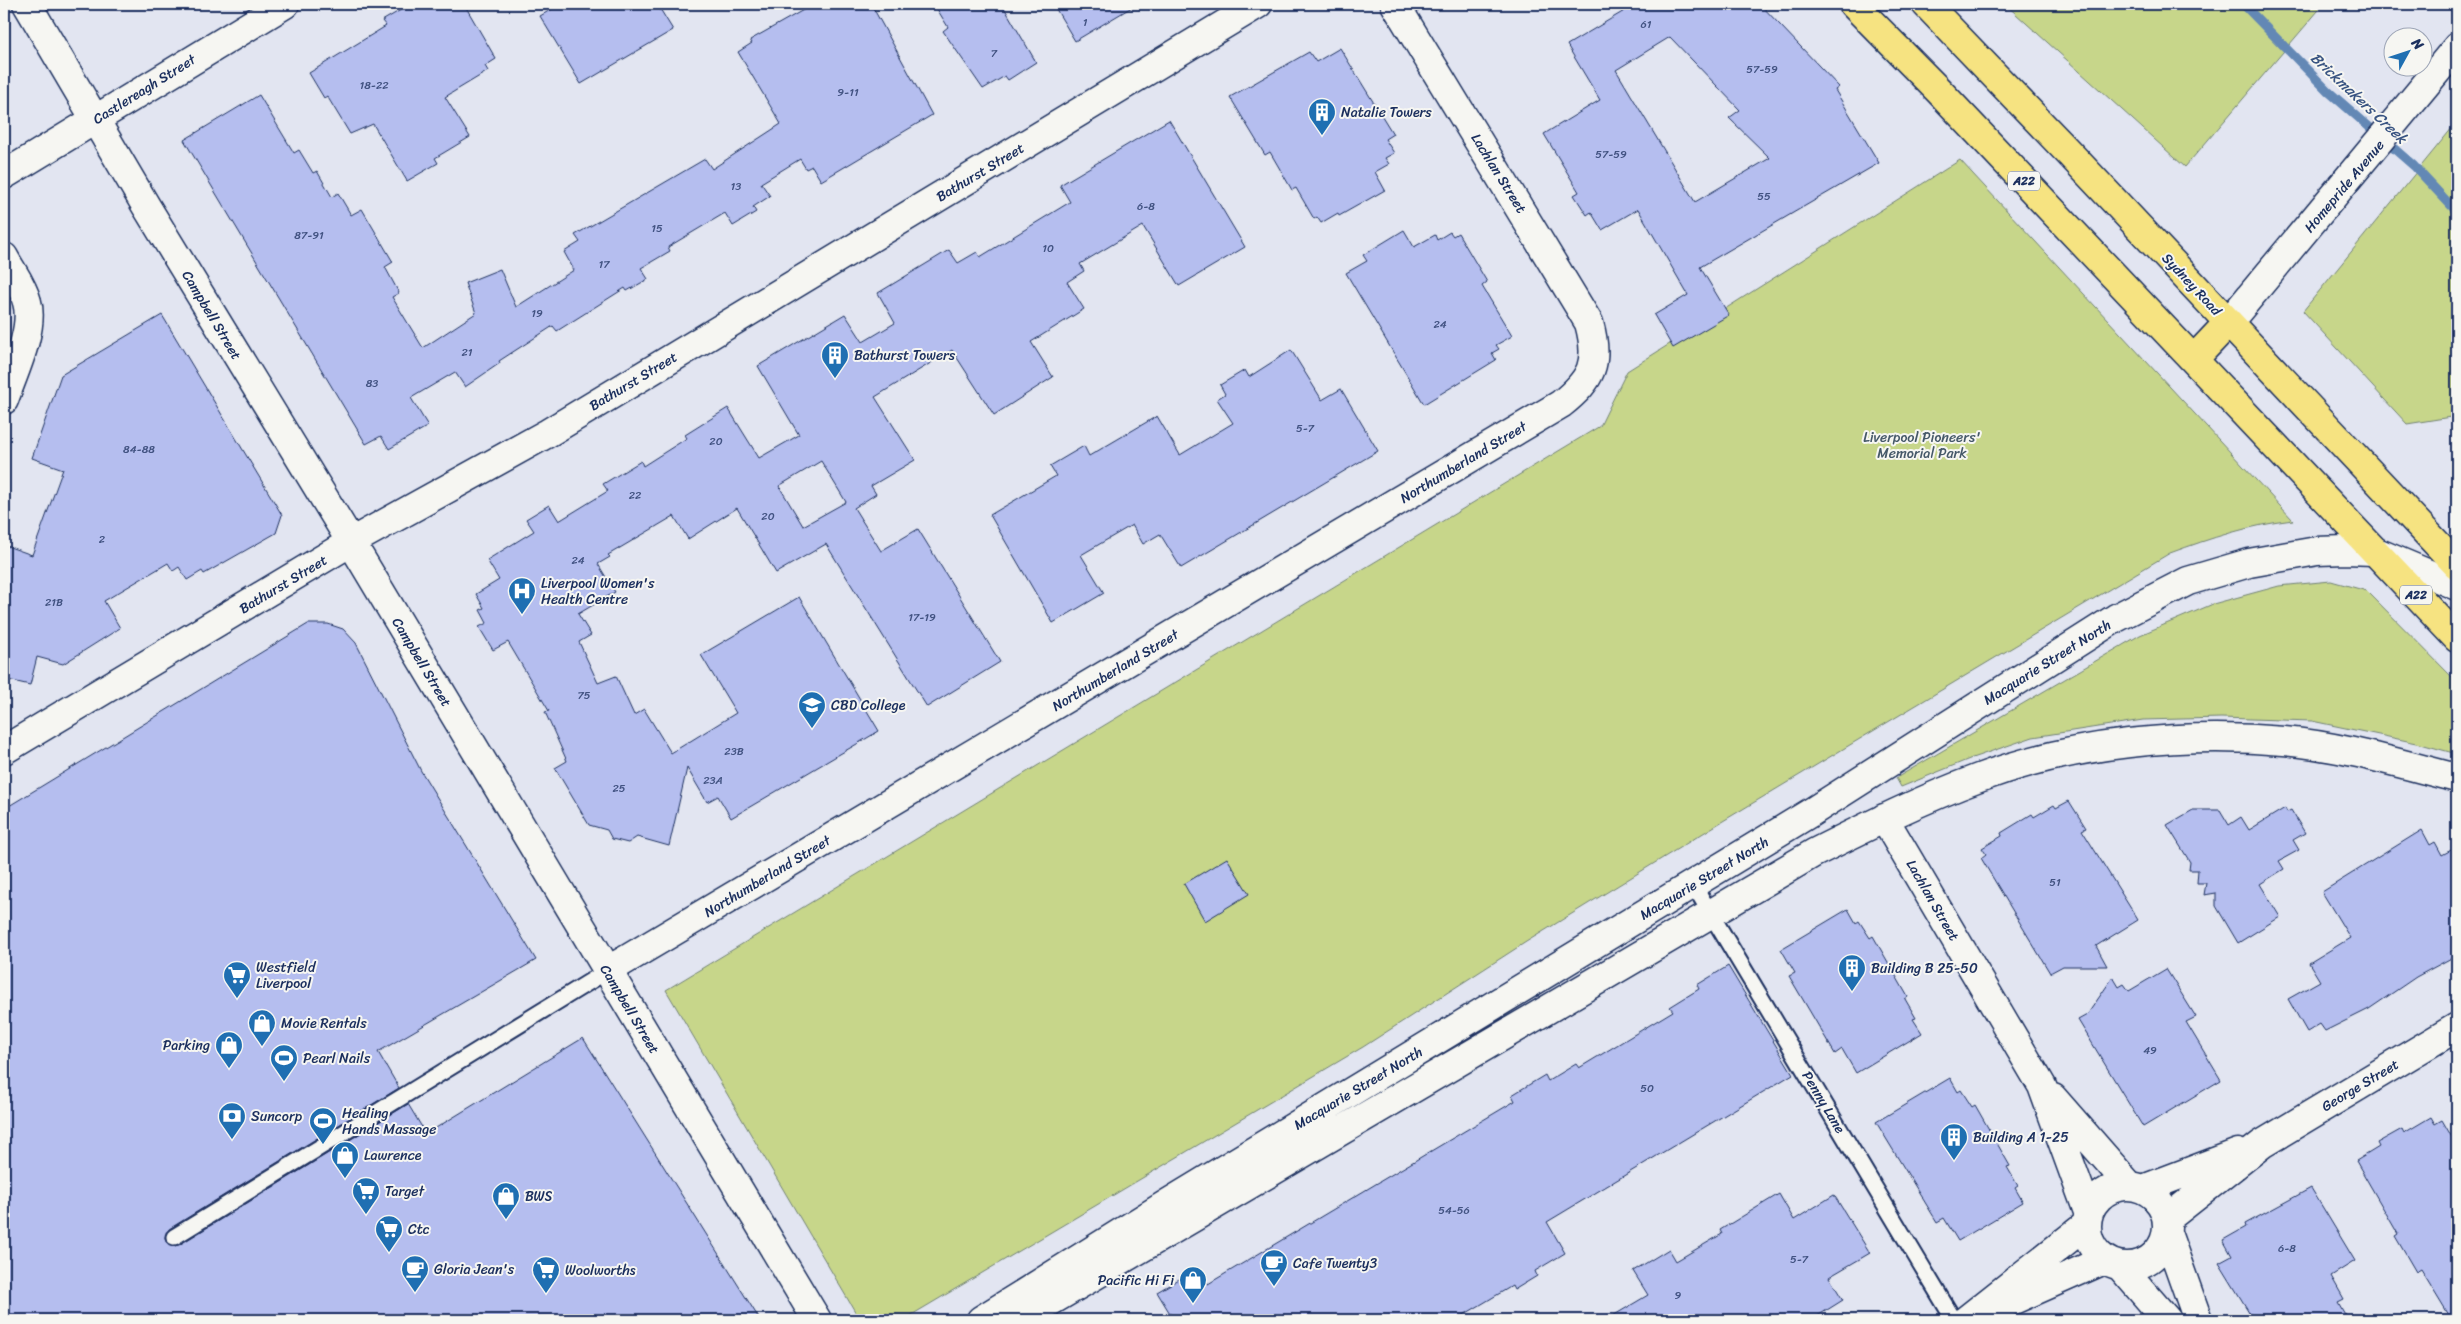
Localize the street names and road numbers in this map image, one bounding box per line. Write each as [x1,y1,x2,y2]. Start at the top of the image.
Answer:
street label: Castlereagh Street [88,47,202,131]
street label: Lachlan Street [1464,128,1533,218]
street label: Homepride Avenue [2298,134,2391,239]
street label: Bathurst Street [931,136,1029,209]
road number: A22 [2008,172,2040,190]
street label: Sydney Road [2156,247,2229,323]
street label: Campbell Street [175,266,248,365]
street label: Bathurst Street [584,345,682,418]
street label: Northumberland Street [1395,414,1533,510]
street label: Bathurst Street [234,548,332,621]
road number: A22 [2400,586,2432,604]
street label: Campbell Street [385,613,458,712]
street label: Macquarie Street North [1978,613,2116,712]
street label: Northumberland Street [1047,622,1185,718]
street label: Northumberland Street [699,828,837,924]
street label: Macquarie Street North [1635,830,1774,927]
street label: Lachlan Street [1899,855,1966,946]
street label: Campbell Street [593,960,666,1059]
street label: Macquarie Street North [1289,1040,1428,1137]
street label: George Street [2317,1052,2404,1119]
street label: Penny Lane [1795,1066,1852,1139]

